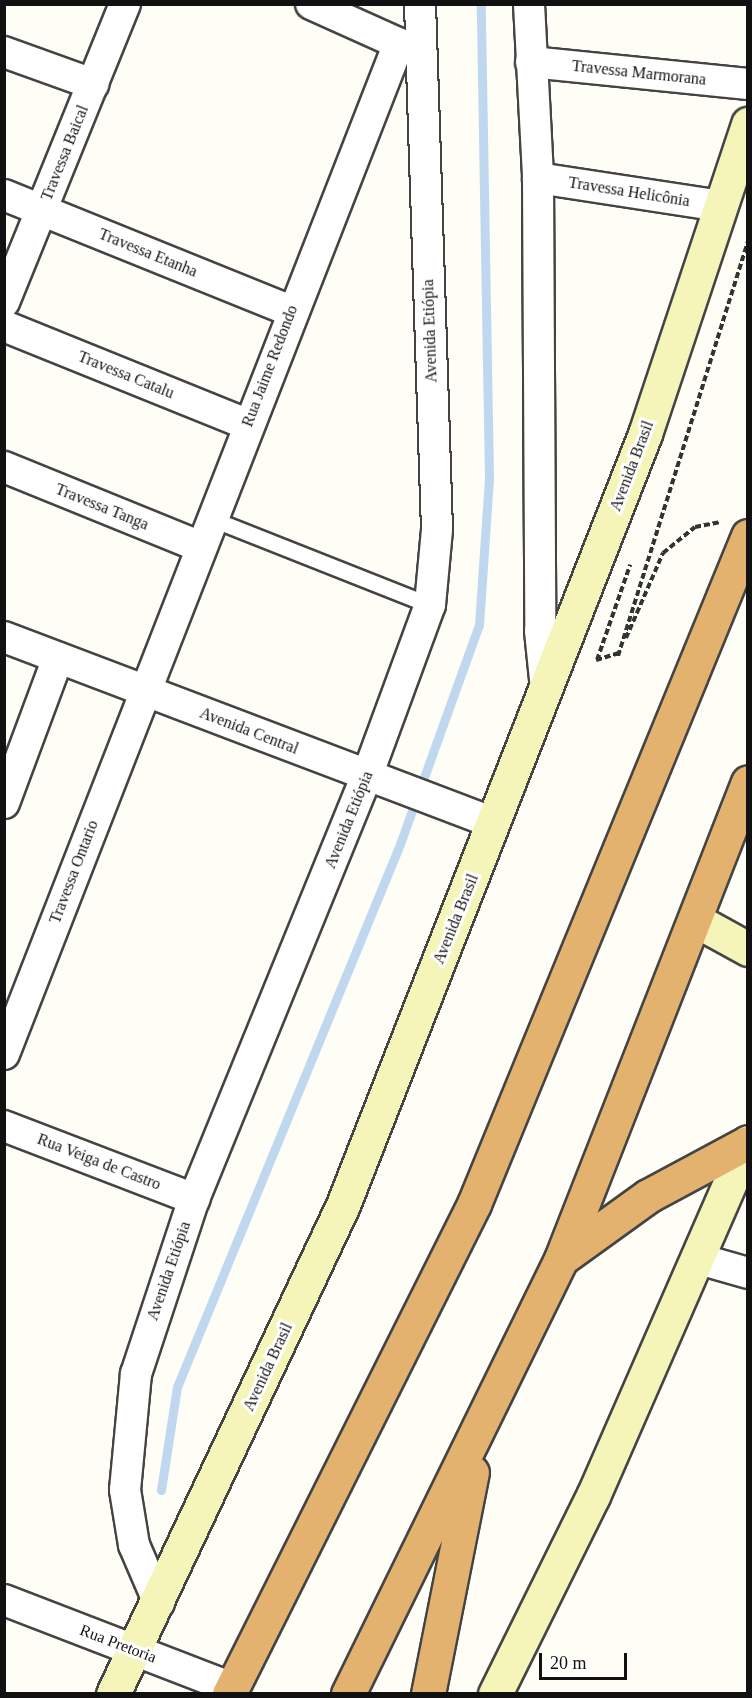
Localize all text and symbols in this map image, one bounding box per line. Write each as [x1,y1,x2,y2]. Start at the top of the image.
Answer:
street label: Travessa Marmorana [571,56,707,90]
street label: Travessa Baical [37,103,93,203]
street label: Travessa Helicônia [567,173,691,211]
street label: Travessa Etanha [96,224,200,282]
street label: Avenida Etiópia [419,279,441,383]
street label: Rua Jaime Redondo [238,302,302,430]
street label: Travessa Catalu [75,347,177,403]
street label: Avenida Brasil [606,418,658,514]
street label: Travessa Tanga [52,480,152,534]
street label: Avenida Central [197,703,301,759]
street label: Avenida Etiópia [321,769,377,871]
street label: Travessa Ontario [45,818,103,926]
street label: Avenida Brasil [429,871,483,967]
street label: Rua Veiga de Castro [34,1130,164,1194]
street label: Avenida Etiópia [143,1219,195,1323]
street label: Avenida Brasil [239,1320,297,1414]
street label: Rua Pretoria [77,1621,159,1667]
scale bar [542,1641,630,1679]
text: 20 m [550,1653,587,1673]

